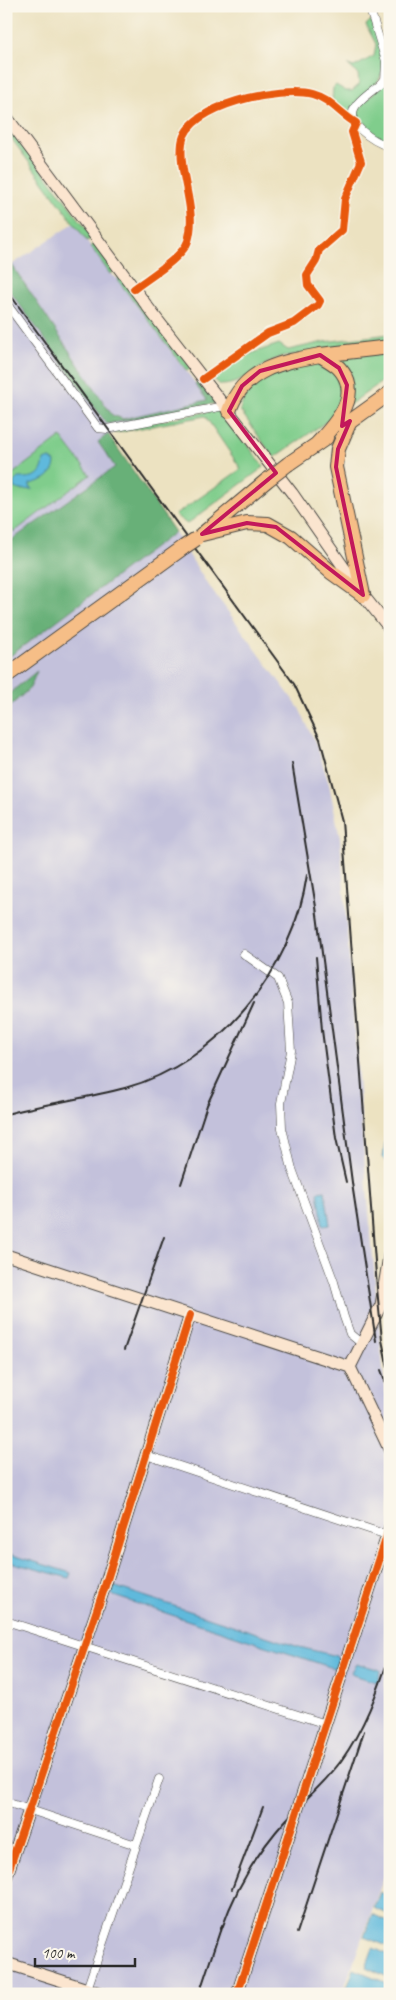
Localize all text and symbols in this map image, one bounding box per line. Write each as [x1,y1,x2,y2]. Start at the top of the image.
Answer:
scale bar [35,1935,135,1967]
text: 100 m [42,1944,76,1963]

